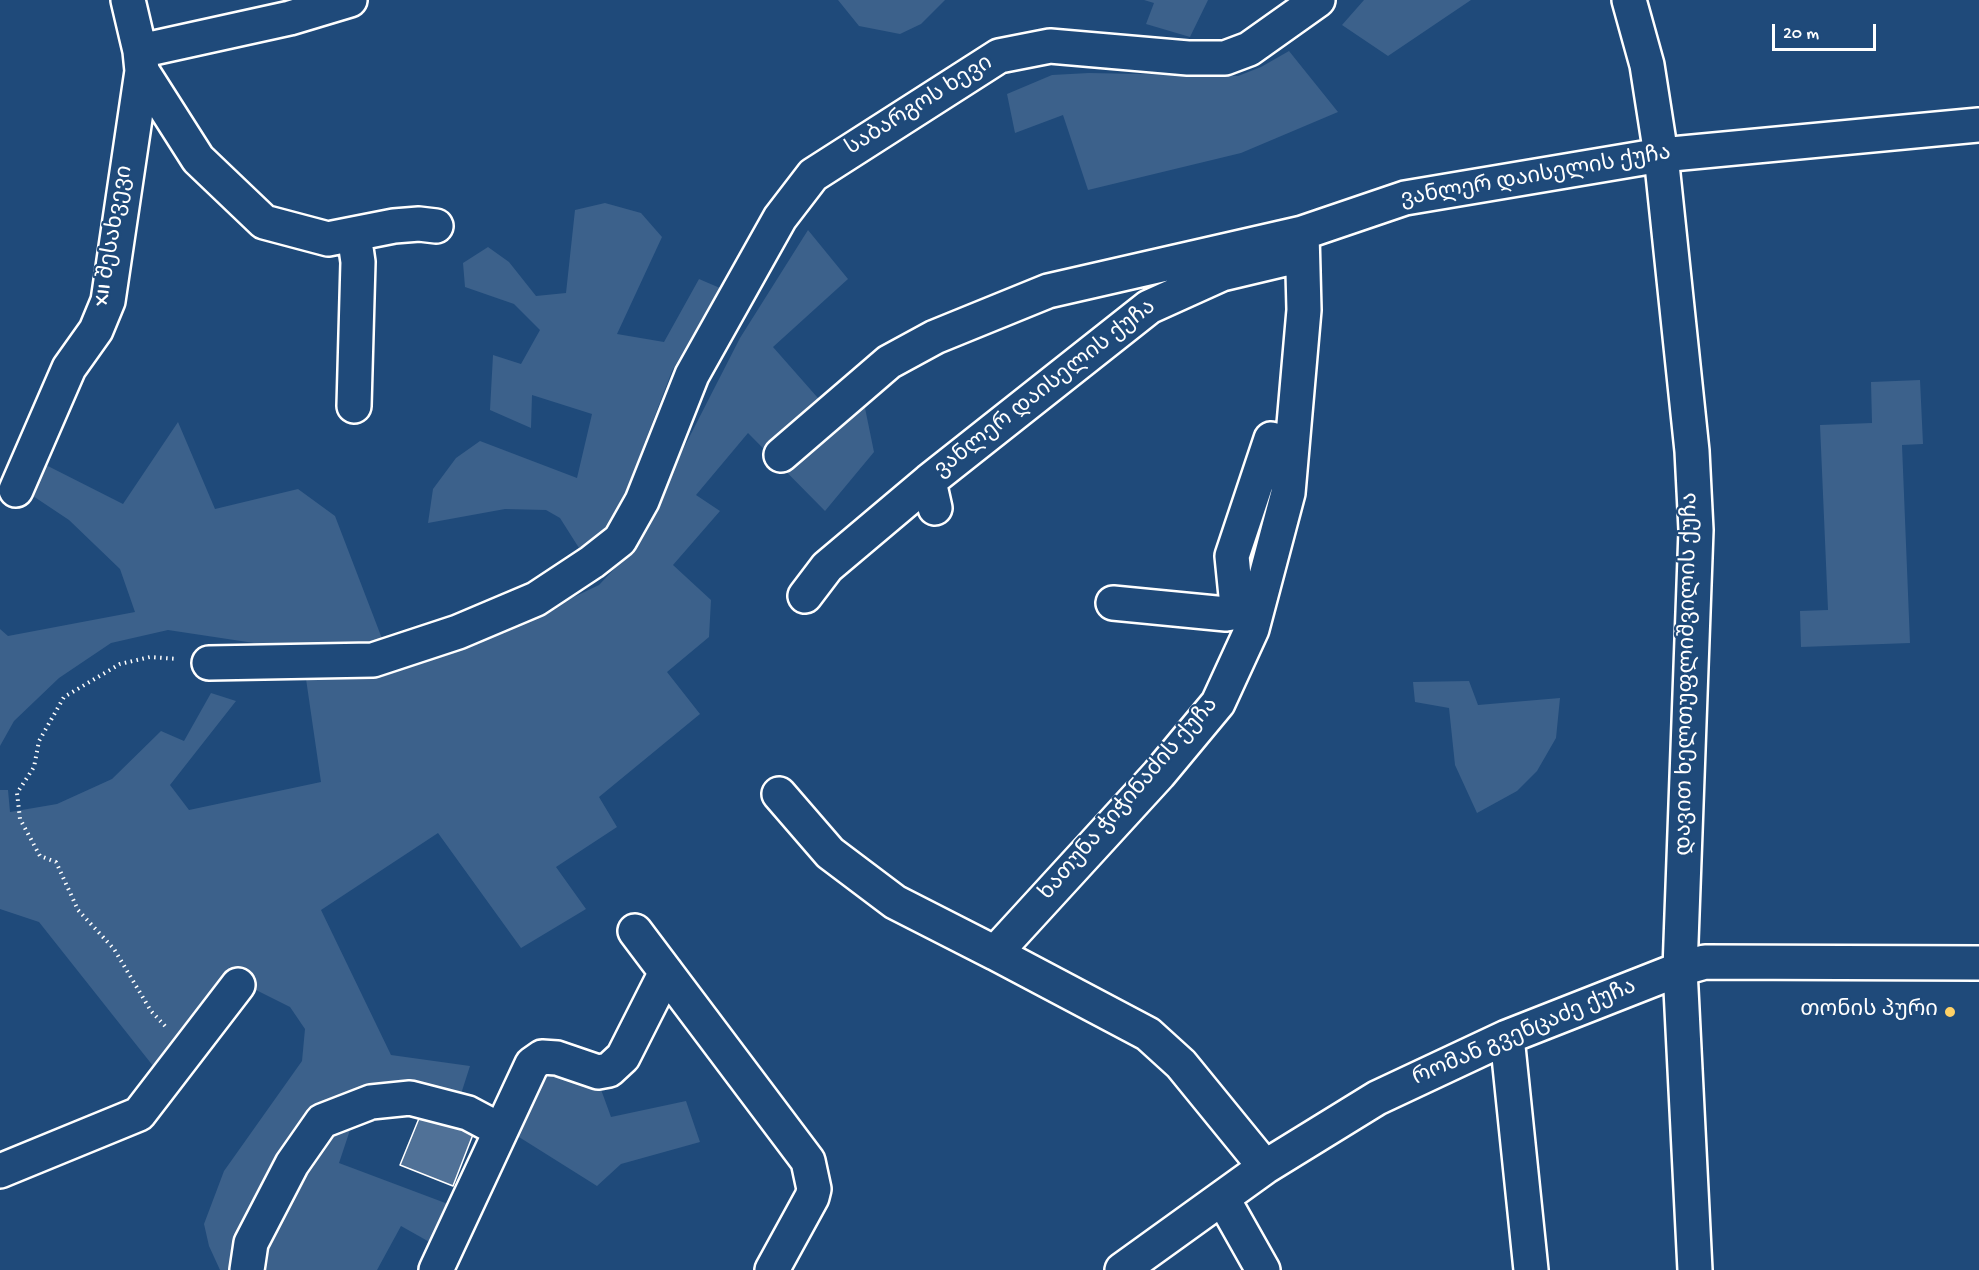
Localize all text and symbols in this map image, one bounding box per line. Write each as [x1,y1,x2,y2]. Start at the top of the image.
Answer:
scale bar [1775,12,1878,50]
text: 20 m [1783,24,1819,45]
street label: საბარგოს ხევი [842,51,998,163]
street label: ვანლერ დაისელის ქუჩა [1399,141,1673,215]
street label: XII შესახვევი [90,164,140,308]
street label: ვანლერ დაისელის ქუჩა [930,295,1162,485]
street label: დავით ხელთუფლიშვილის ქუჩა [1673,492,1705,856]
street label: ხათუნა ჭიჭინაძის ქუჩა [1035,693,1225,907]
street label: რომან გვენცაძე ქუჩა [1409,975,1641,1093]
place label: თონის პური [1800,999,1938,1025]
marker: თონის პური [1943,1005,1957,1019]

